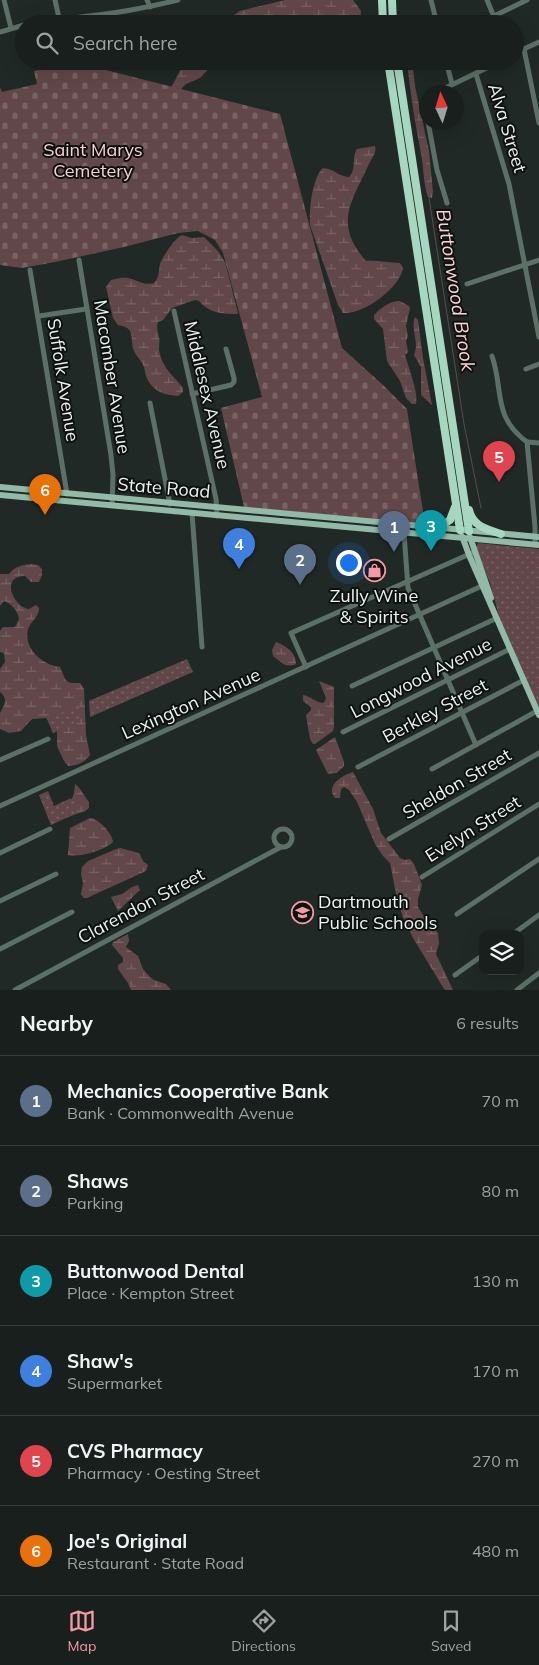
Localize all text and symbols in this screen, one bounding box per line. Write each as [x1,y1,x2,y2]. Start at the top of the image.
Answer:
search box [15,15,524,70]
icon: search [33,29,61,57]
text: Search here [73,31,177,55]
street label: Alva Street [483,80,532,175]
north arrow [419,85,464,130]
park label: Saint Marys Cemetery [43,138,143,182]
water label: Buttonwood Brook [431,207,481,374]
street label: Macomber Avenue [89,298,136,456]
street label: Suffolk Avenue [42,317,85,443]
street label: Middlesex Avenue [179,319,236,471]
pin: 5 [483,441,515,482]
street label: State Road [117,472,211,503]
pin: 6 [29,474,61,515]
pin: 3 [415,510,447,551]
pin: 1 [378,511,410,552]
pin: 4 [223,528,255,569]
pin: 2 [284,544,316,585]
your location [336,550,362,576]
shop icon: Zully Wine & Spirits [362,559,386,583]
place label: Zully Wine & Spirits [330,584,418,628]
street label: Longwood Avenue [346,632,495,723]
street label: Lexington Avenue [118,663,264,744]
street label: Berkley Street [378,673,491,748]
street label: Sheldon Street [398,743,515,824]
street label: Evelyn Street [421,790,525,867]
street label: Clarendon Street [73,862,208,949]
place label: Dartmouth Public Schools [318,890,437,934]
school or university icon: Dartmouth Public Schools [290,900,314,924]
map controls [479,930,524,975]
button: layers [479,930,524,975]
text: Nearby [20,1010,93,1036]
text: 6 results [456,1013,519,1033]
text: Mechanics Cooperative Bank [67,1079,328,1103]
text: 1 [31,1091,41,1111]
text: 70 m [482,1091,519,1111]
text: Bank · Commonwealth Avenue [67,1103,294,1123]
text: Shaws [67,1169,129,1193]
text: 2 [31,1181,41,1201]
text: 80 m [482,1181,519,1201]
text: Parking [67,1193,124,1213]
text: Buttonwood Dental [67,1259,244,1283]
text: 3 [31,1271,41,1291]
text: 130 m [472,1271,519,1291]
text: Place · Kempton Street [67,1283,234,1303]
text: Shaw's [67,1349,133,1373]
text: 4 [31,1361,41,1381]
text: 170 m [472,1361,519,1381]
text: Supermarket [67,1373,162,1393]
text: CVS Pharmacy [67,1439,203,1463]
text: 5 [31,1451,41,1471]
text: 270 m [472,1451,519,1471]
text: Pharmacy · Oesting Street [67,1463,260,1483]
text: Joe's Original [67,1529,187,1553]
text: 6 [31,1541,41,1561]
text: 480 m [472,1541,519,1561]
text: Restaurant · State Road [67,1553,244,1573]
tab: Map [68,1607,96,1655]
tab: Directions [231,1607,296,1655]
tab: Saved [431,1607,471,1655]

